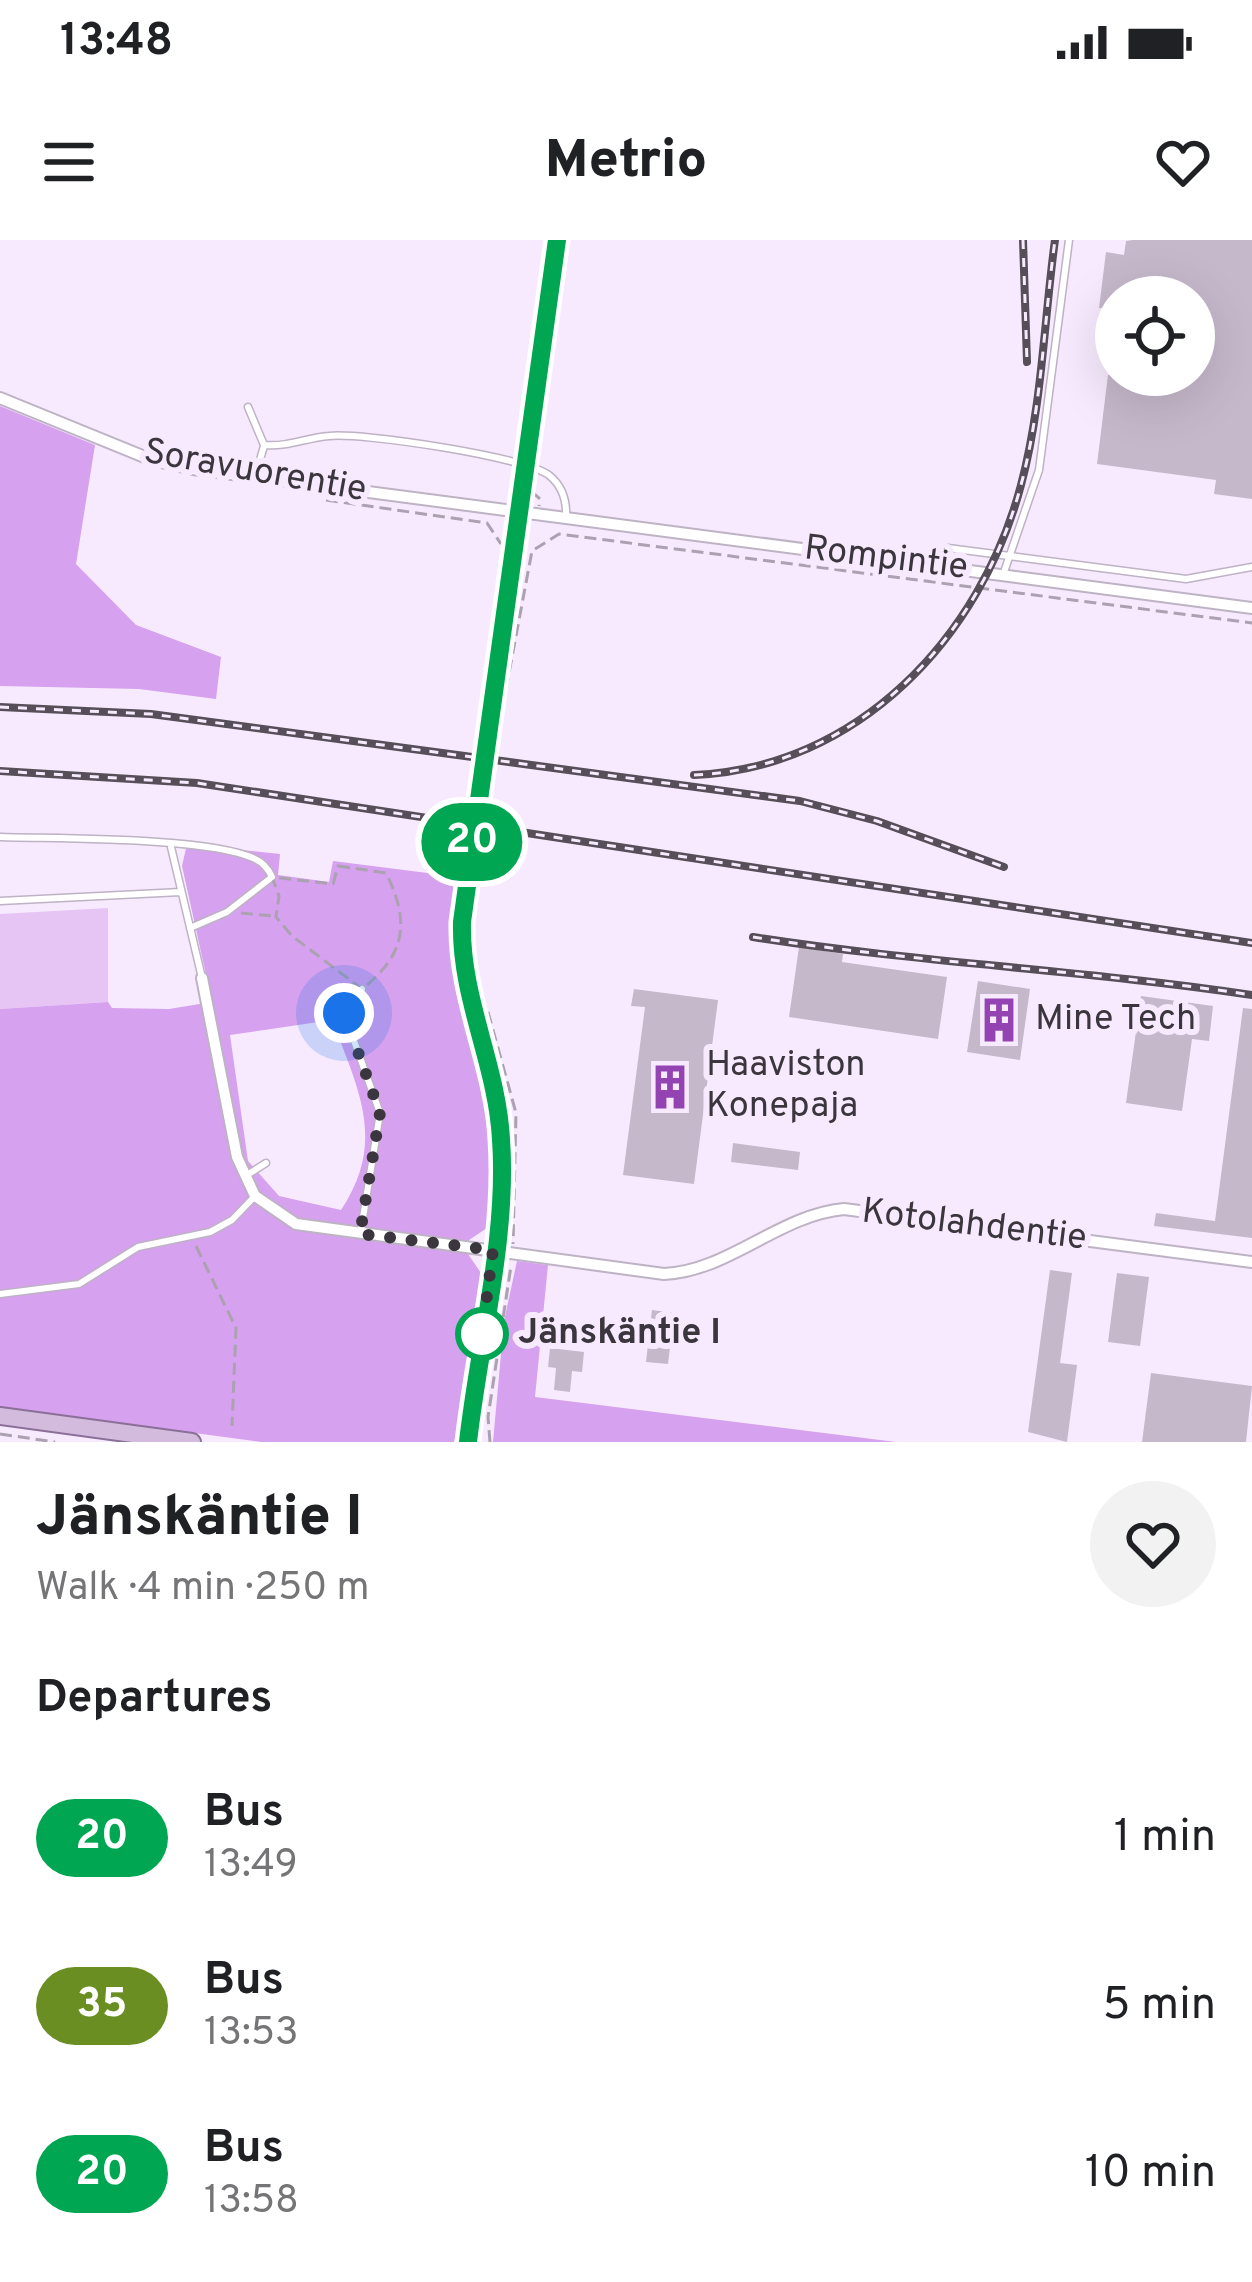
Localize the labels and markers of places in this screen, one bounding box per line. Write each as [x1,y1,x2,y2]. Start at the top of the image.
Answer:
building icon: Mine Tech [974,995,1024,1045]
place label: Mine Tech [1035,997,1196,1043]
place label: Haaviston Konepaja [706,1043,866,1130]
building icon: Haaviston Konepaja [645,1062,695,1112]
marker: Jänskäntie I [457,1309,507,1359]
place label: Jänskäntie I [518,1311,721,1357]

